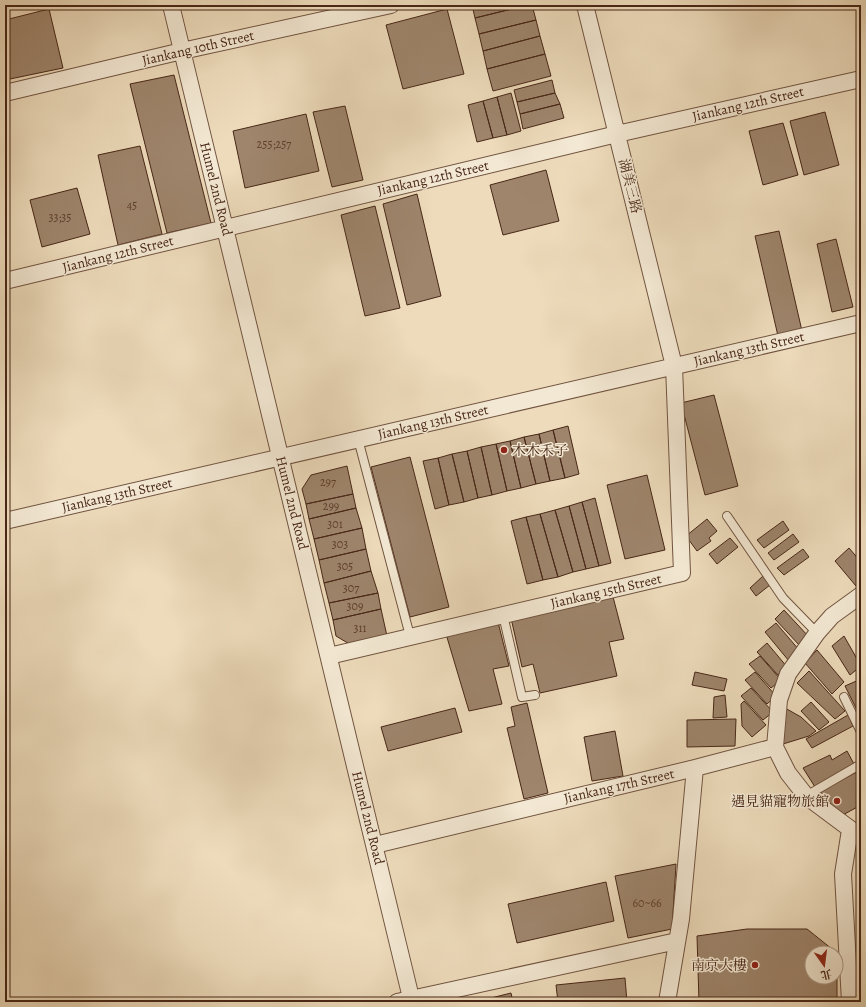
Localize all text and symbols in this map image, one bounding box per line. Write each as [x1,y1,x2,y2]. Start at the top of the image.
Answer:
street label: Jiankang 10th Street [140,26,256,70]
street label: Jiankang 12th Street [690,82,806,126]
house number: 255;257 [257,136,292,152]
street label: Humel 2nd Road [195,140,237,238]
street label: Jiankang 12th Street [375,156,491,200]
street label: 湖美三路 [614,157,646,215]
house number: 45 [127,197,137,213]
house number: 33;35 [49,209,72,225]
street label: Jiankang 12th Street [60,231,176,277]
street label: Jiankang 13th Street [692,327,807,371]
street label: Jiankang 13th Street [376,400,491,444]
place label: 木木禾子 [512,441,568,460]
marker: 木木禾子 [499,445,509,455]
street label: Humel 2nd Road [271,454,313,552]
street label: Jiankang 13th Street [60,473,175,517]
house number: 297 [320,474,337,490]
house number: 299 [323,498,339,514]
house number: 301 [327,516,343,532]
house number: 303 [332,536,348,552]
house number: 305 [337,558,353,574]
street label: Jiankang 15th Street [549,569,664,613]
house number: 307 [343,580,360,596]
house number: 309 [347,598,363,614]
house number: 311 [353,620,367,636]
street label: Jiankang 17th Street [562,764,677,808]
street label: Humel 2nd Road [347,769,389,867]
place label: 遇見貓寵物旅館 [731,792,829,811]
marker: 遇見貓寵物旅館 [832,796,842,806]
house number: 60~66 [632,895,662,911]
north arrow [804,945,844,985]
place label: 南京大樓 [691,956,747,975]
marker: 南京大樓 [750,960,760,970]
text: 北 [819,966,833,983]

